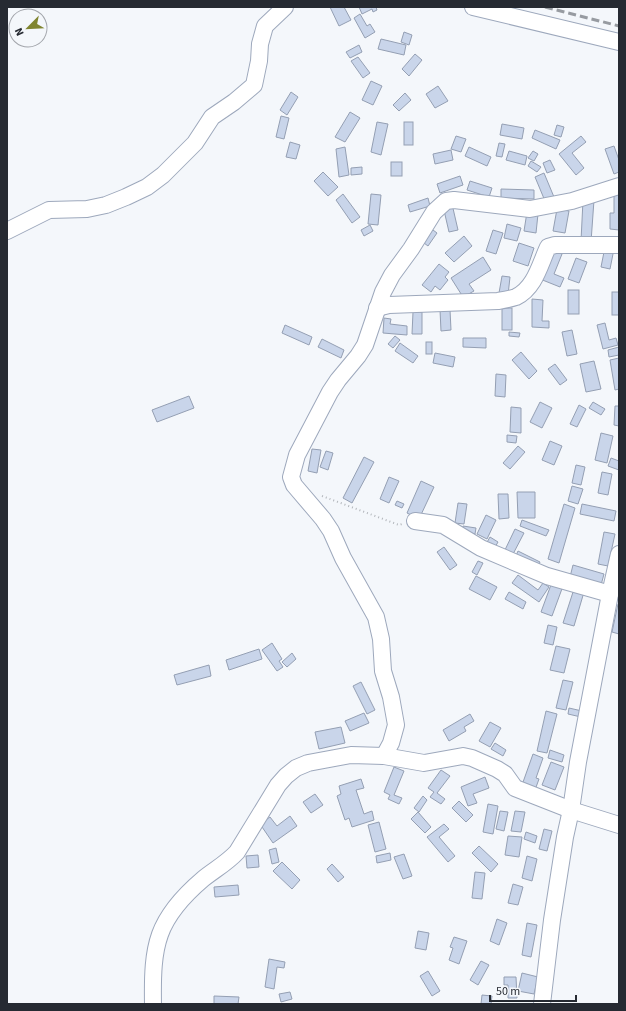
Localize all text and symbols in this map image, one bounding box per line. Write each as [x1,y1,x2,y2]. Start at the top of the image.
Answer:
north arrow [8,8,48,48]
text: N [11,25,28,38]
scale bar [490,977,576,1003]
text: 50 m [496,983,520,1000]

